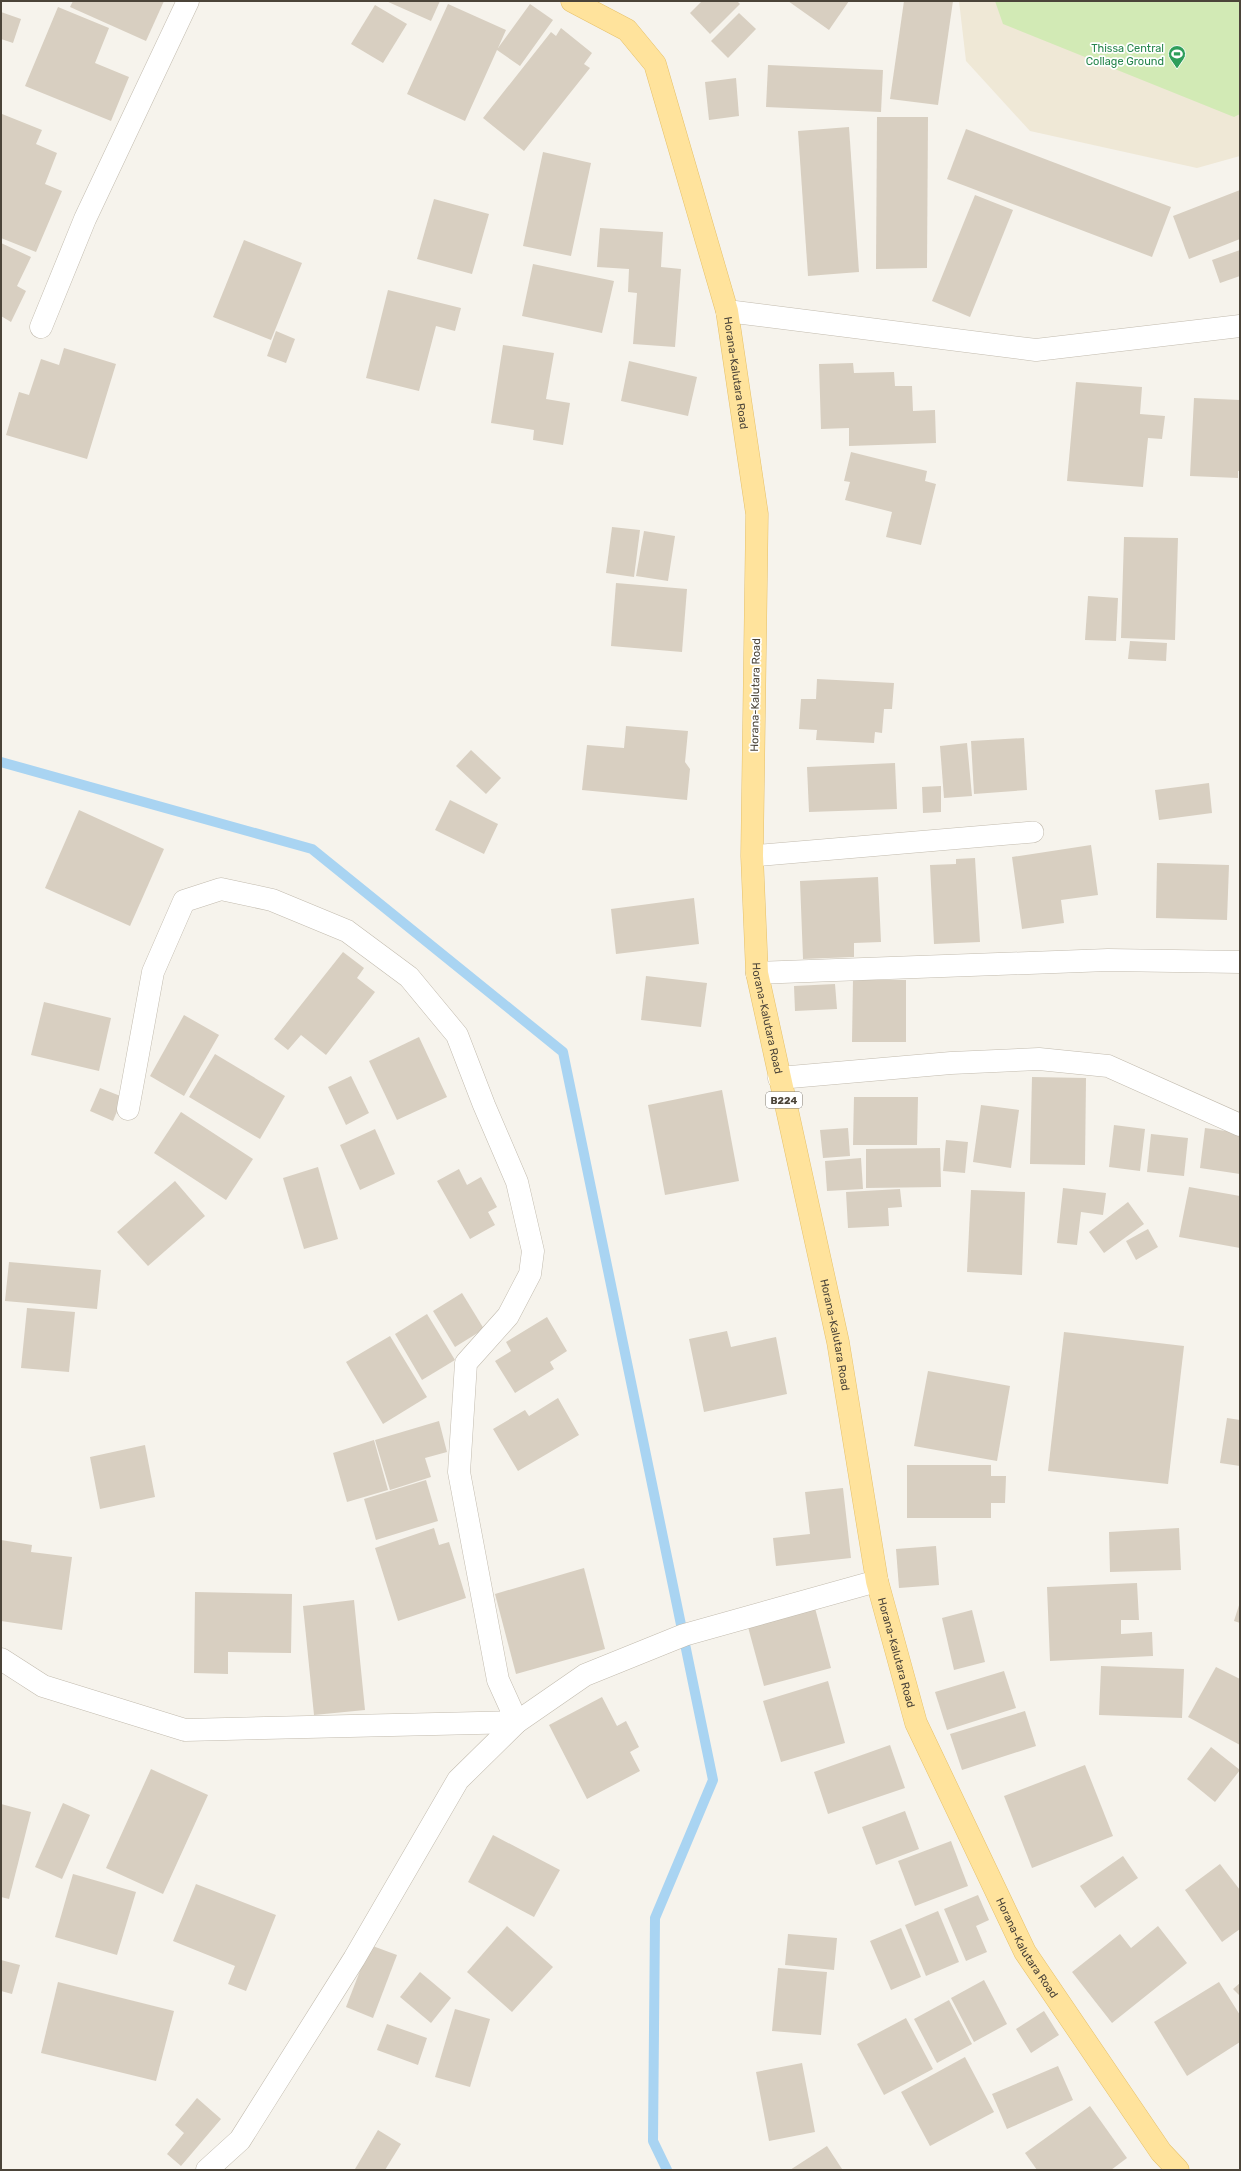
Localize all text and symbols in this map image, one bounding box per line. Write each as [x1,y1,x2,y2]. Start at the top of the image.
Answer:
place label: Thissa Central Collage Ground [1086,42,1164,68]
sports icon: Thissa Central Collage Ground [1167,44,1187,69]
street label: Horana-Kalutara Road [721,316,750,430]
street label: Horana-Kalutara Road [748,638,763,752]
street label: Horana-Kalutara Road [750,962,785,1075]
road number: B224 [766,1092,802,1108]
street label: Horana-Kalutara Road [817,1278,852,1392]
street label: Horana-Kalutara Road [875,1596,917,1709]
street label: Horana-Kalutara Road [993,1896,1060,2001]

